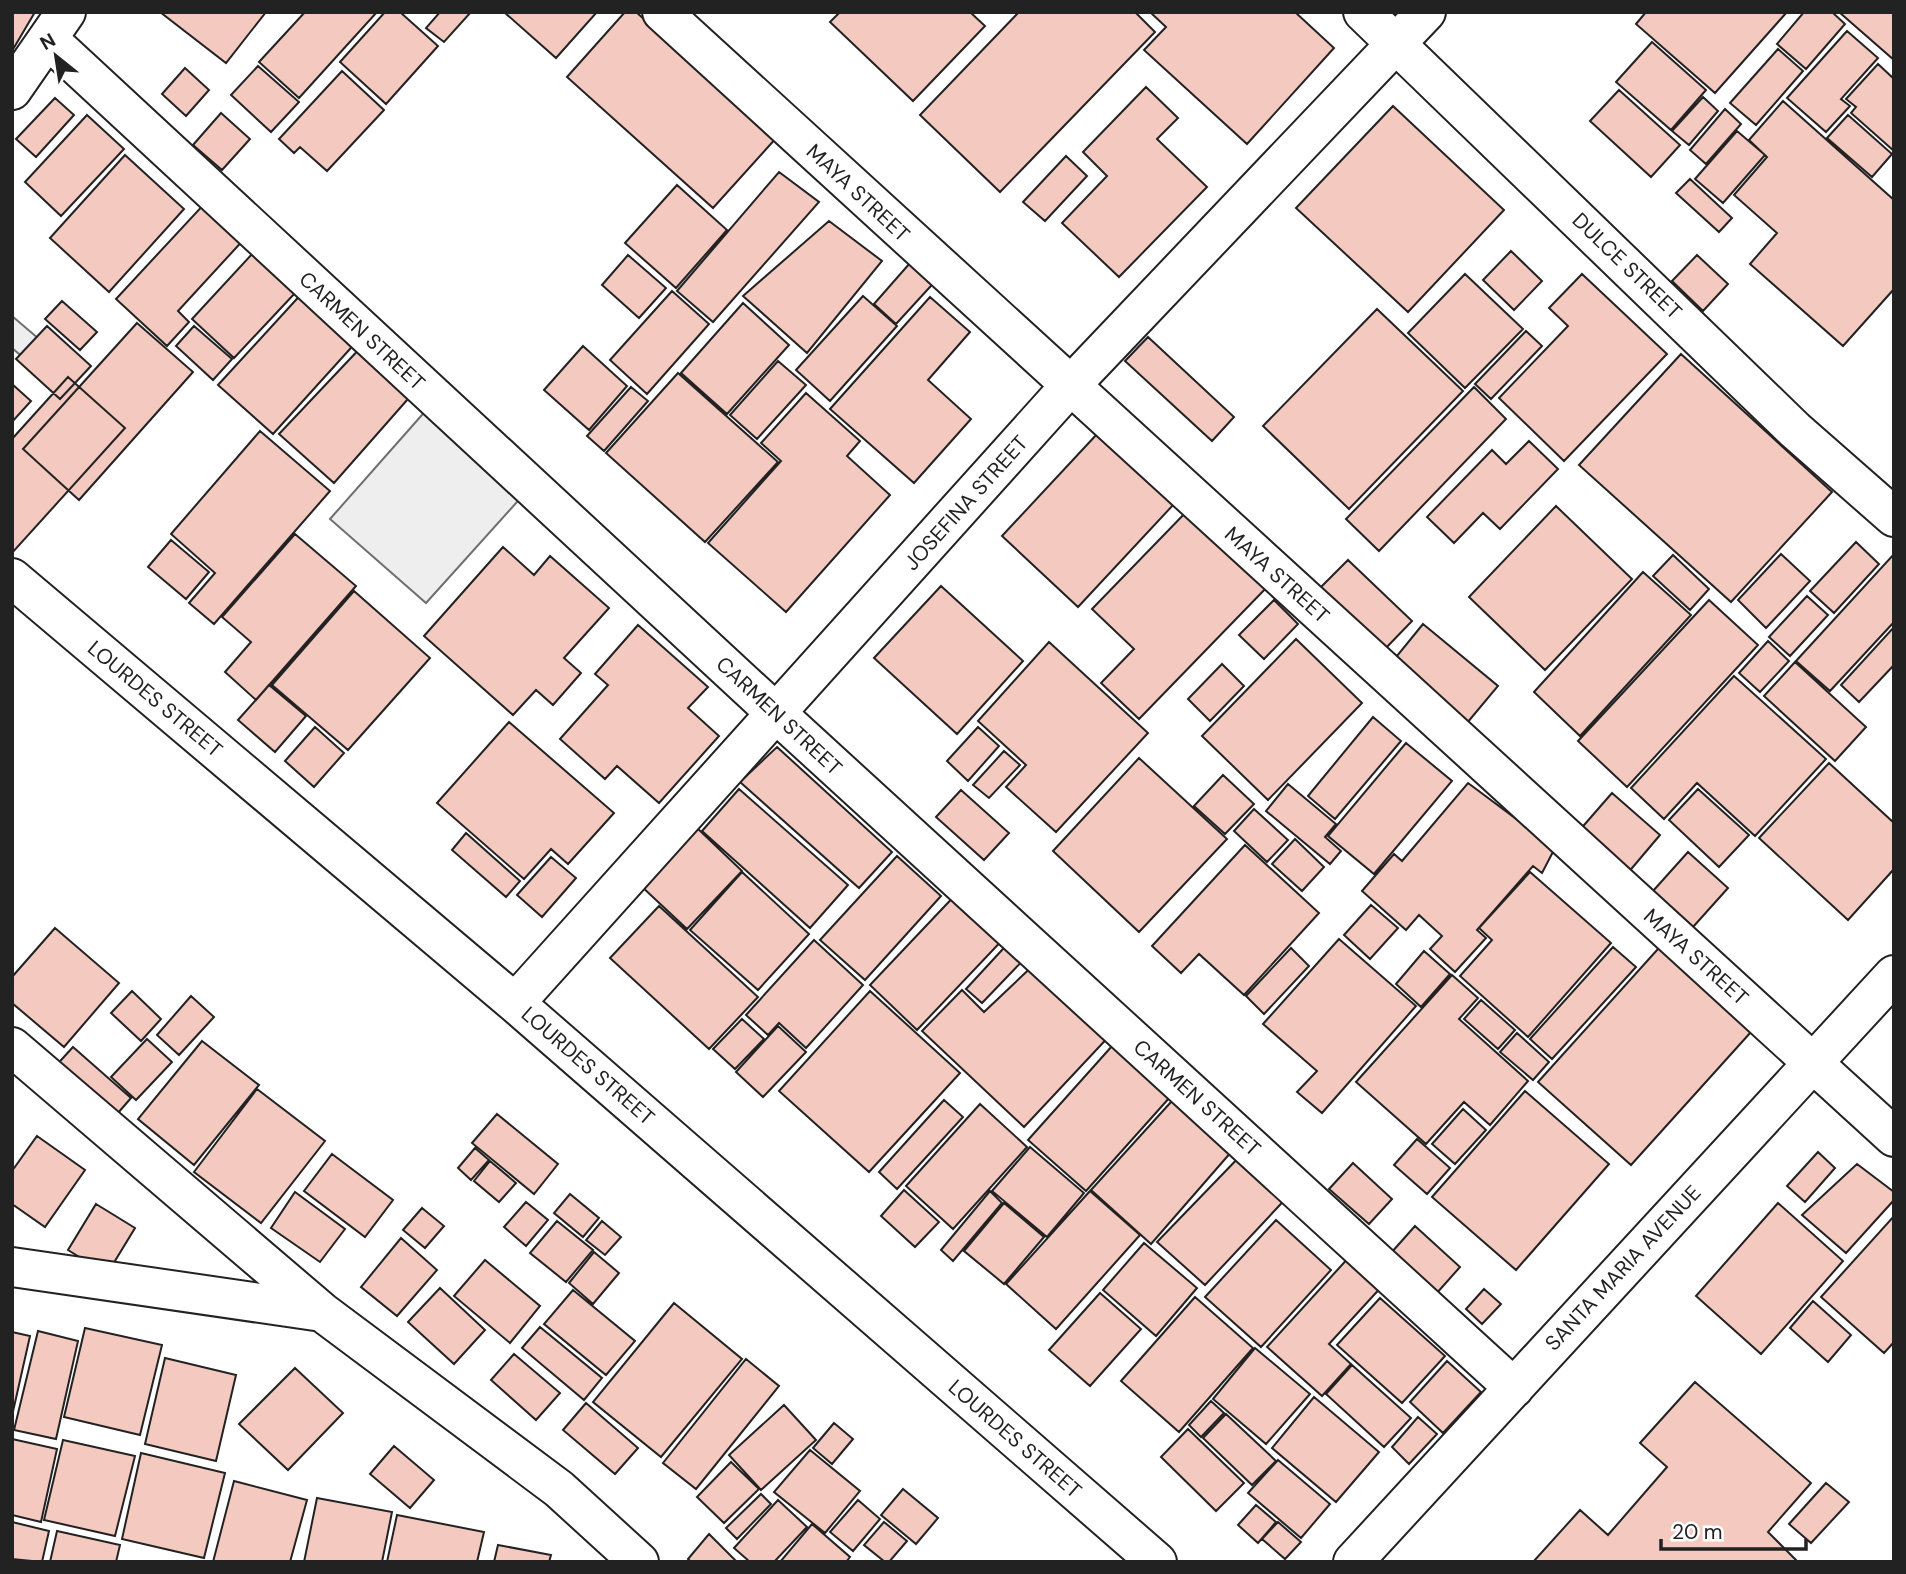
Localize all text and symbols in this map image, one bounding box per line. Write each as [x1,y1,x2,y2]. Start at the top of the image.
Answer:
north arrow [21,21,91,91]
text: N [35,27,60,56]
street label: MAYA STREET [800,138,916,248]
street label: DULCE STREET [1566,207,1688,326]
street label: CARMEN STREET [293,265,431,397]
street label: JOSEFINA STREET [898,429,1034,577]
street label: MAYA STREET [1219,520,1336,630]
street label: LOURDES STREET [82,634,228,764]
street label: CARMEN STREET [710,650,848,782]
street label: MAYA STREET [1638,902,1755,1012]
street label: LOURDES STREET [515,1000,661,1132]
street label: CARMEN STREET [1127,1033,1267,1163]
street label: SANTA MARIA AVENUE [1539,1179,1707,1357]
street label: LOURDES STREET [942,1373,1088,1505]
scale bar [1661,1508,1806,1552]
text: 20 m [1672,1518,1723,1546]

